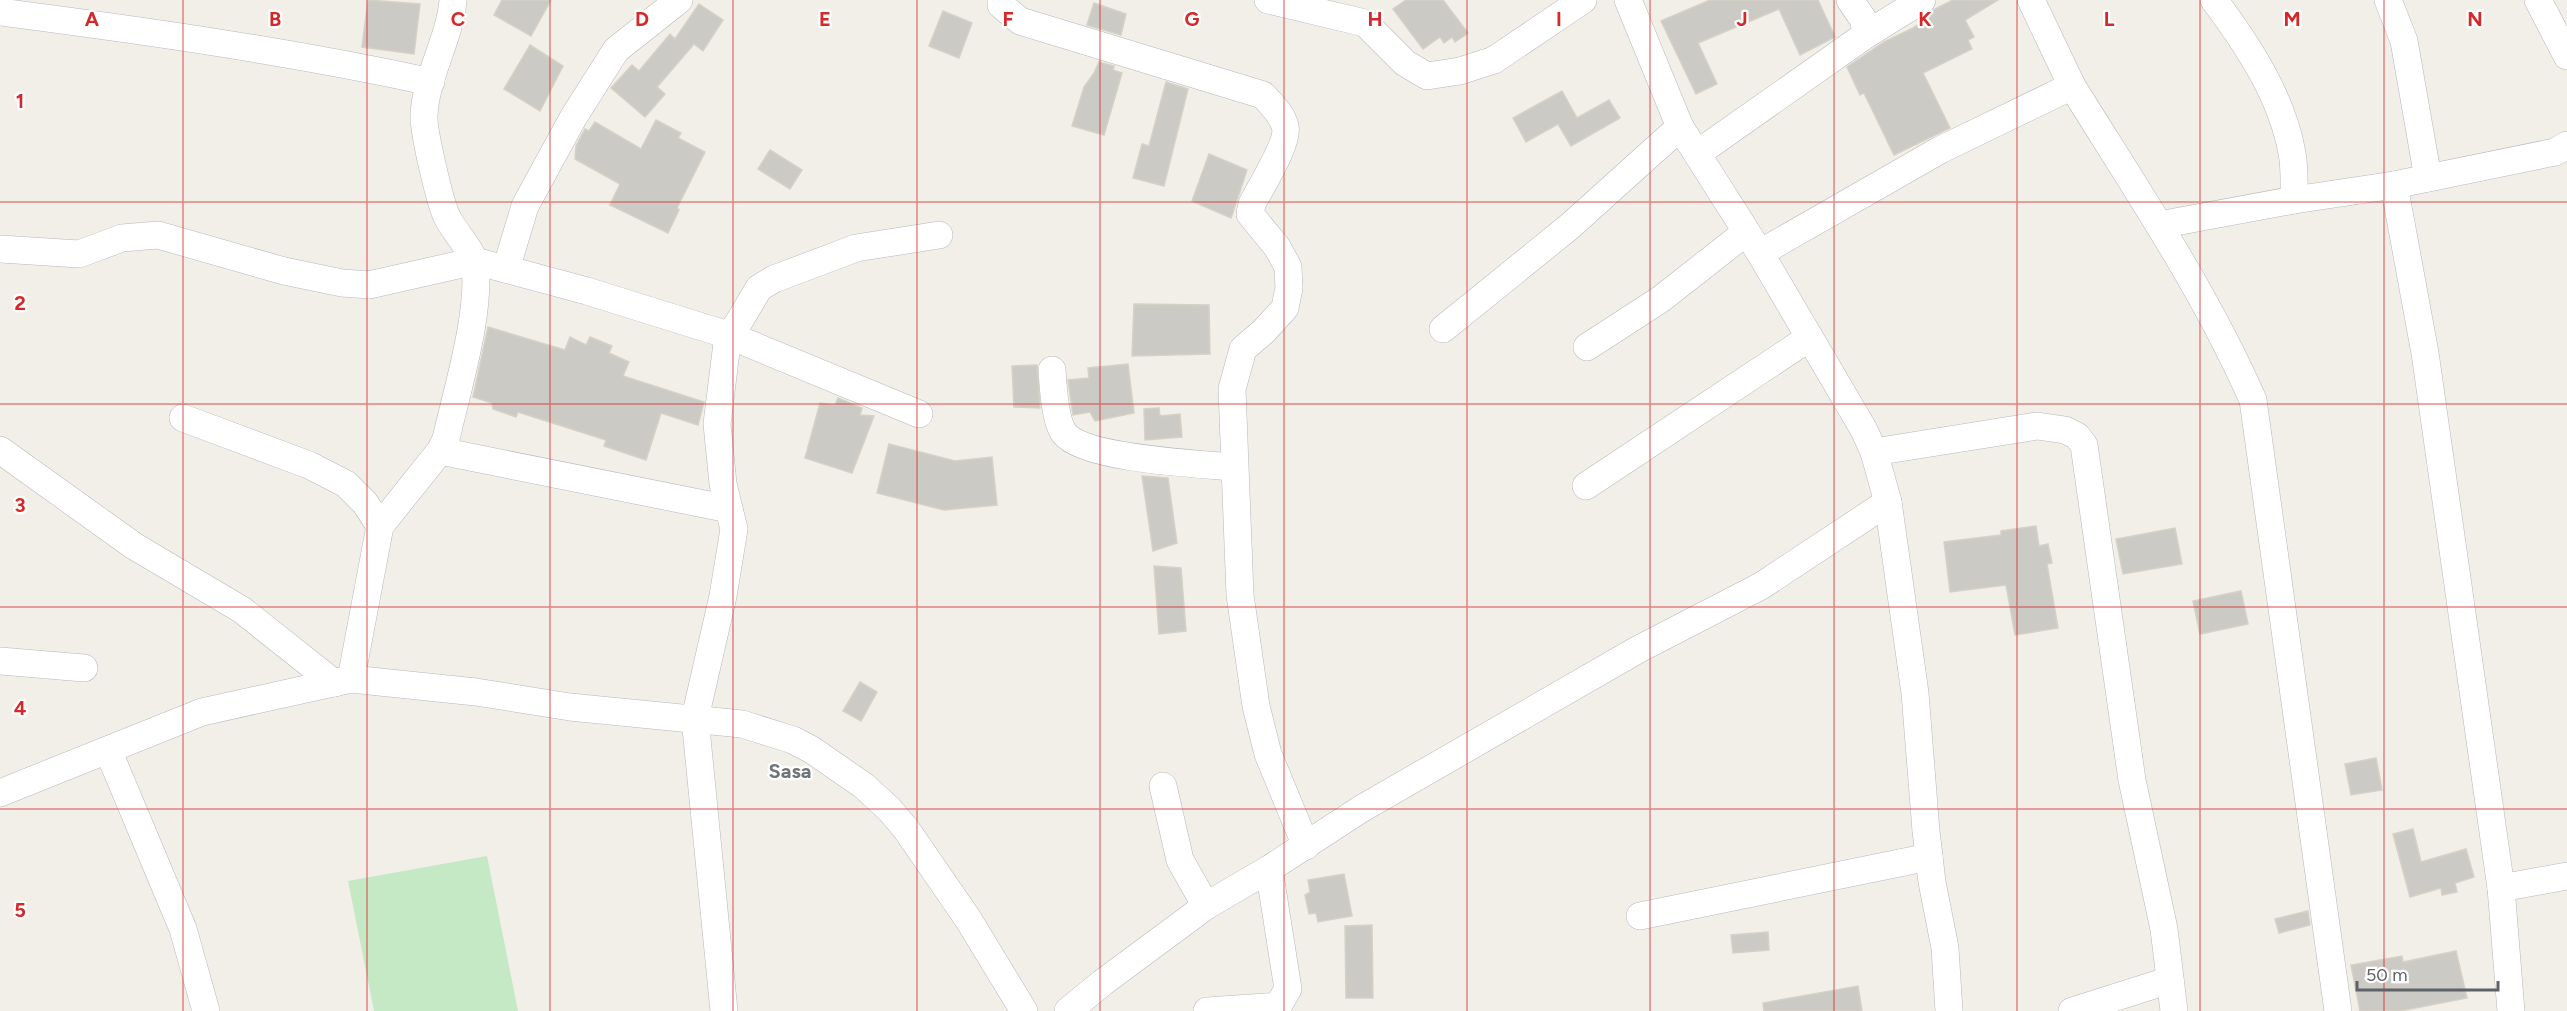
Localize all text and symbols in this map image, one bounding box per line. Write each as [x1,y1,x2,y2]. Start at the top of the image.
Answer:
text: A [85,7,100,31]
text: B [269,7,281,31]
text: C [451,7,465,31]
text: D [635,7,649,31]
text: E [819,7,831,31]
text: F [1002,7,1014,31]
text: G [1185,7,1200,31]
text: H [1368,7,1383,31]
text: I [1556,7,1562,31]
text: J [1736,7,1748,31]
text: K [1918,7,1932,31]
text: L [2104,7,2115,31]
text: M [2283,7,2301,31]
text: N [2467,7,2483,31]
text: 1 [16,89,24,113]
text: 2 [14,291,26,315]
text: 3 [14,493,26,517]
text: 4 [14,696,27,720]
district label: Sasa [769,759,811,783]
text: 5 [14,898,26,922]
scale bar [2357,954,2498,992]
text: 50 m [2366,964,2408,986]

